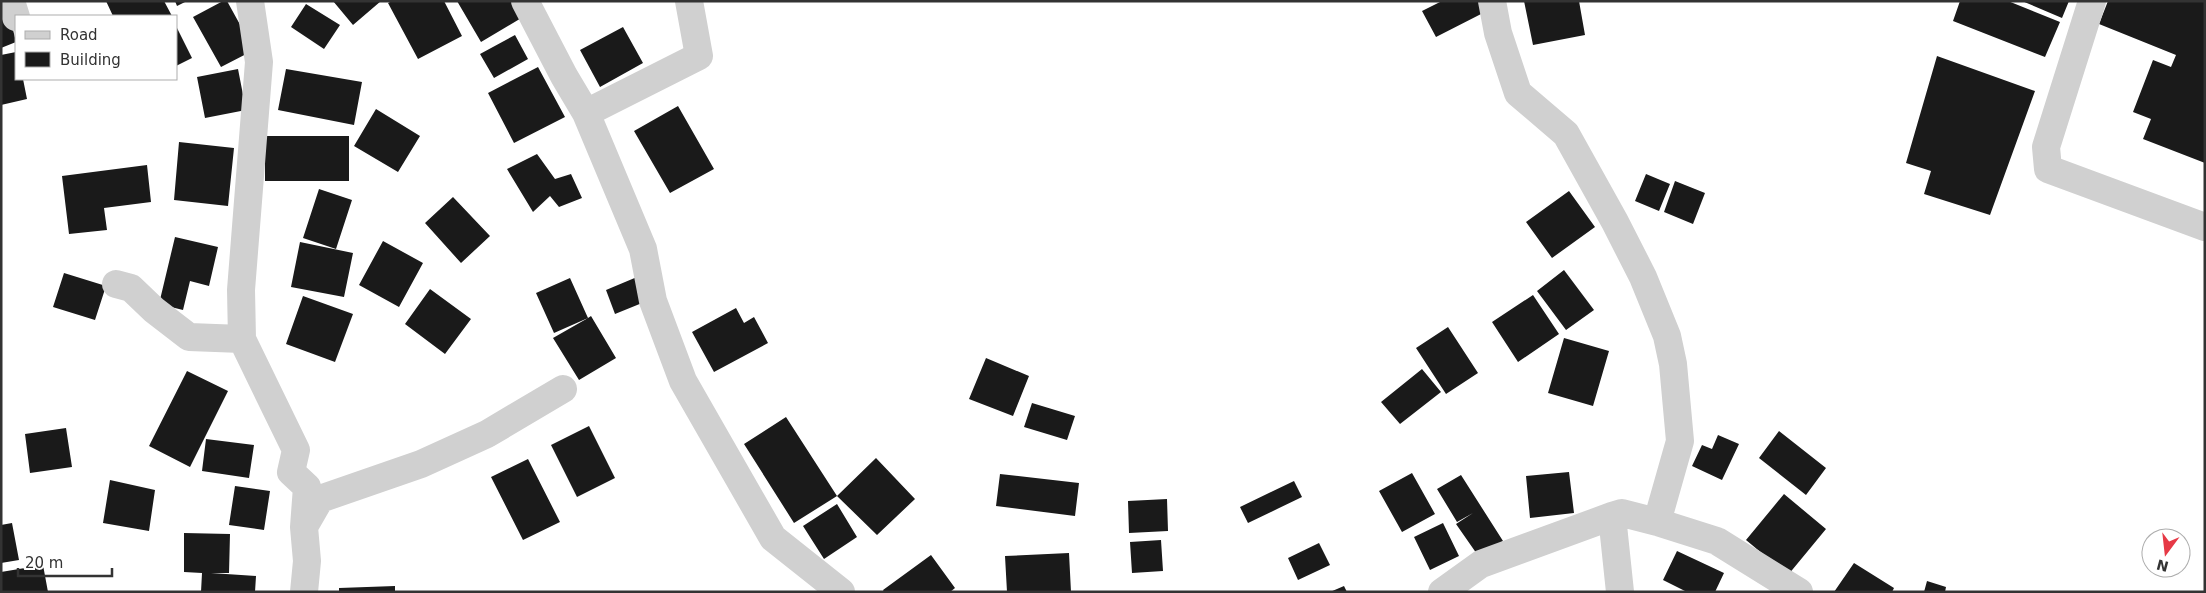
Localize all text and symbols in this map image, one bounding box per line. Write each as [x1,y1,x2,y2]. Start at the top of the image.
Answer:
legend [15,15,178,80]
text: Road [60,26,98,44]
text: Building [60,51,121,69]
north arrow [2141,528,2191,578]
scale bar [18,546,111,578]
text: 20 m [25,554,63,572]
text: N [2155,556,2170,575]

